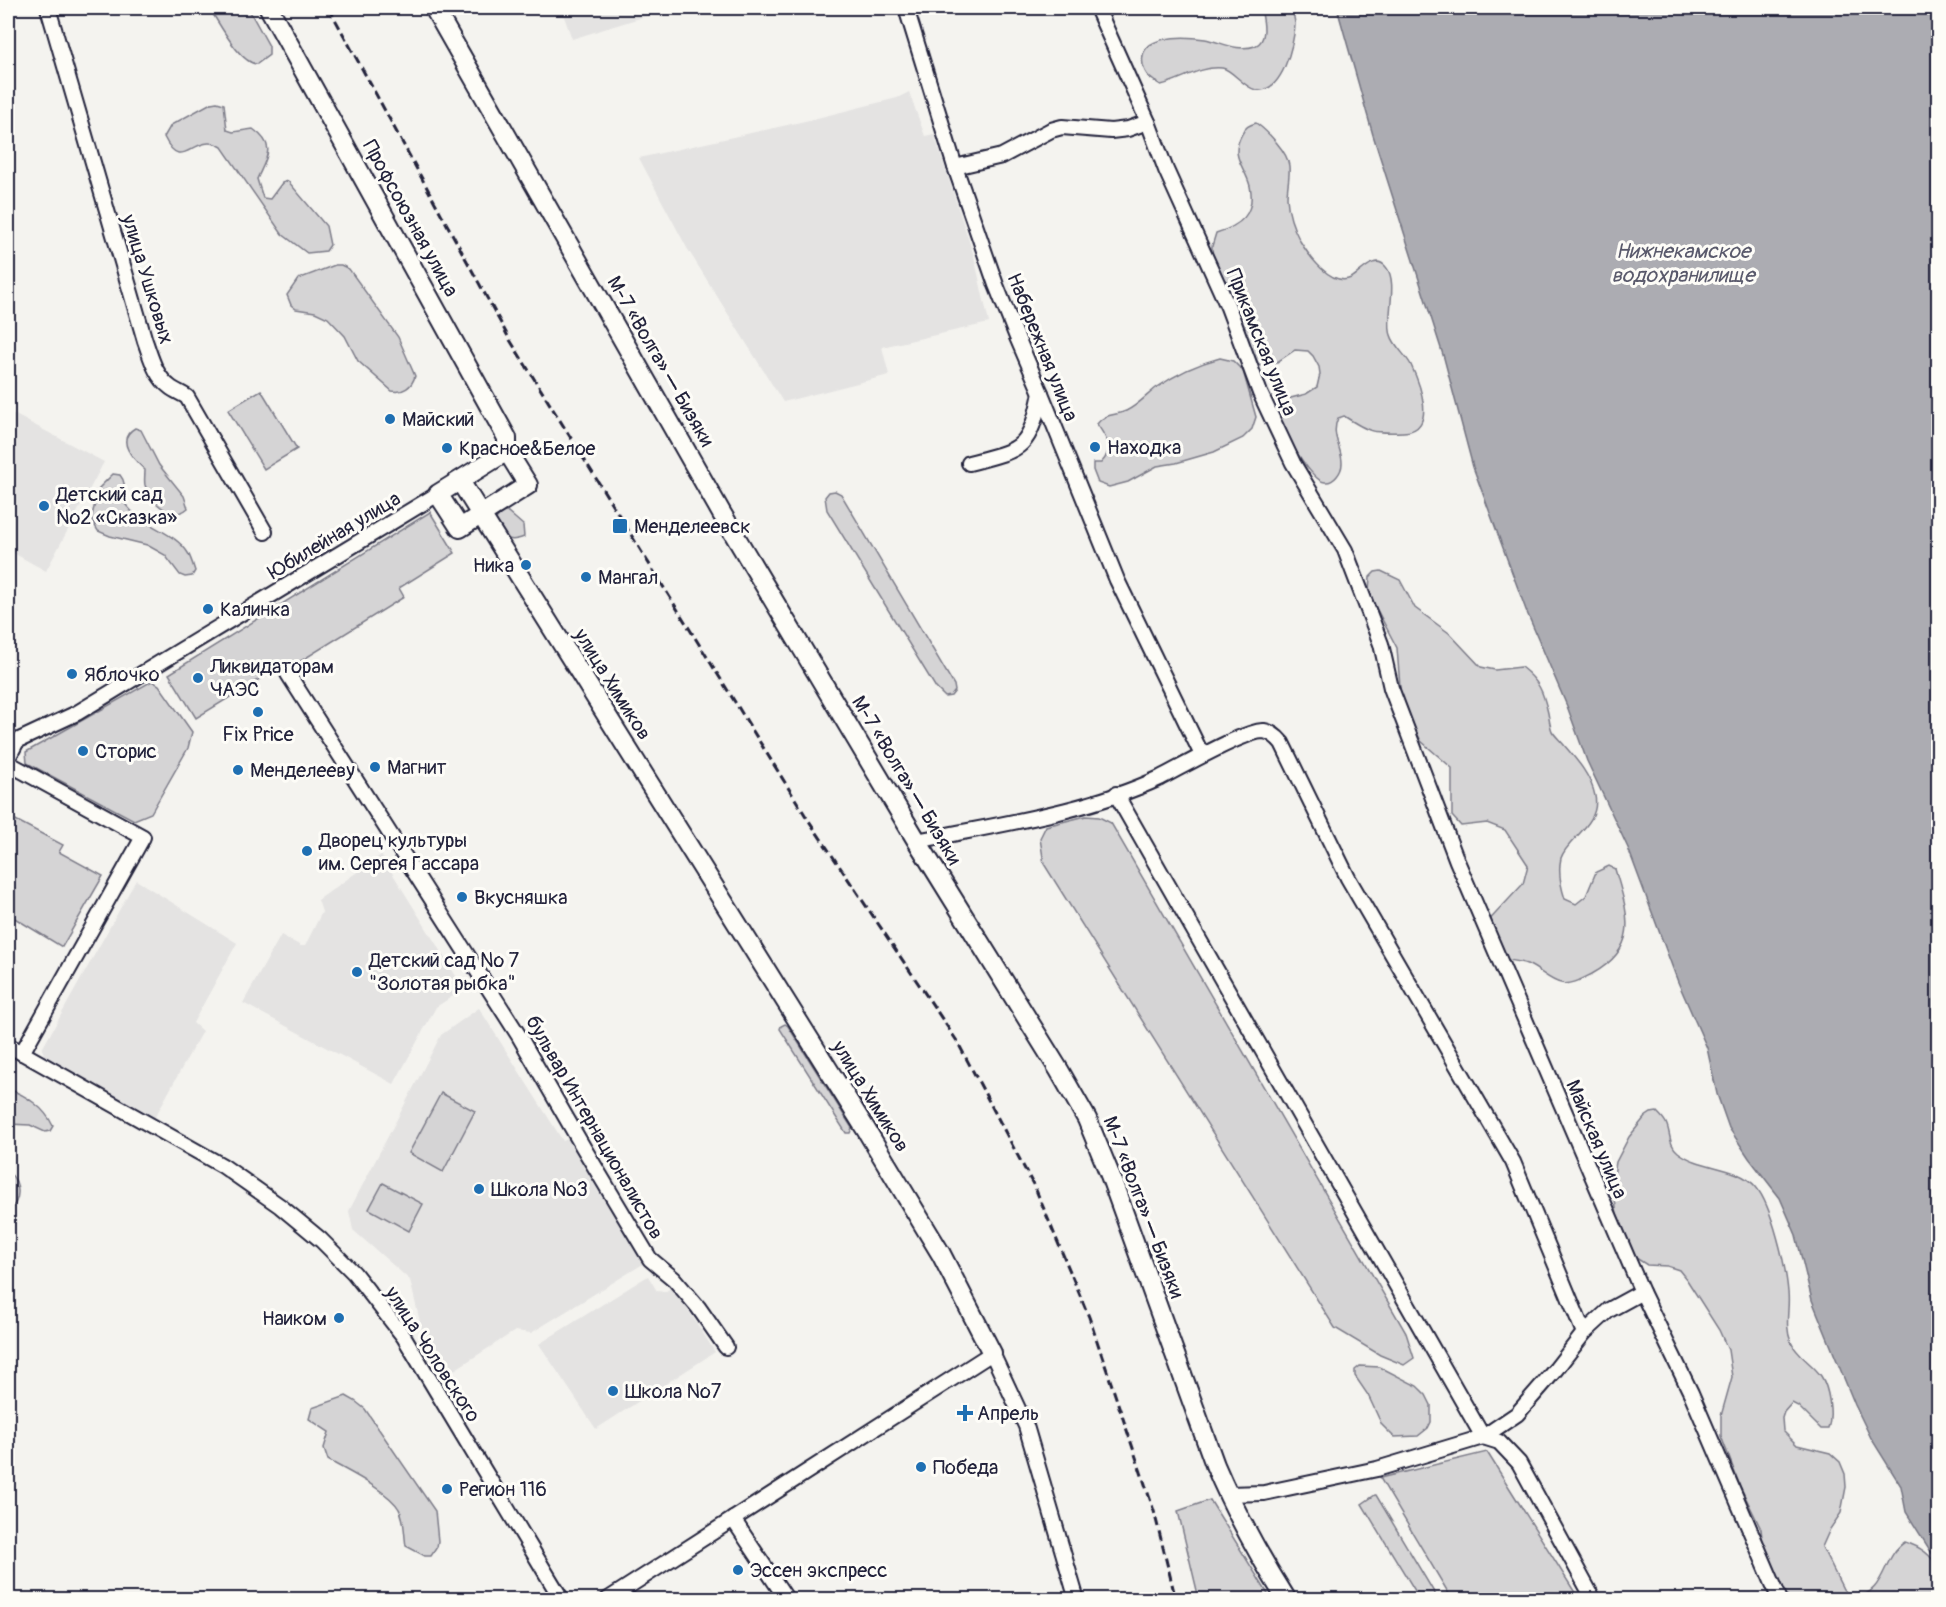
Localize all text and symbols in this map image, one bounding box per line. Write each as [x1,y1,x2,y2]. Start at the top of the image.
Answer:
street label: Профсоюзная улица [357,136,464,301]
street label: улица Ушковых [116,210,179,347]
water label: Нижнекамское водохранилище [1611,238,1757,289]
street label: Прикамская улица [1221,265,1302,419]
street label: Набережная улица [1001,269,1084,425]
street label: М-7 «Волга» — Бизяки [602,271,720,451]
place label: Майский [402,407,474,432]
marker: Майский [383,412,397,426]
place label: Находка [1107,435,1181,460]
place label: Красное&Белое [459,436,596,461]
marker: Находка [1088,440,1102,454]
marker: Красное&Белое [440,441,454,455]
place label: Детский сад №2 «Сказка» [55,482,177,530]
street label: Юбилейная улица [263,486,405,585]
marker: Детский сад №2 «Сказка» [37,499,51,513]
place label: Менделеевск [634,514,751,539]
marker: Менделеевск [611,517,629,535]
place label: Ника [473,553,514,578]
marker: Ника [519,558,533,572]
place label: Мангал [598,565,658,590]
marker: Мангал [579,570,593,584]
place label: Калинка [220,597,290,622]
marker: Калинка [201,602,215,616]
street label: улица Химиков [568,623,657,745]
place label: Ликвидаторам ЧАЭС [209,654,334,702]
place label: Яблочко [84,662,160,687]
marker: Яблочко [65,667,79,681]
marker: Ликвидаторам ЧАЭС [191,671,205,685]
street label: М-7 «Волга» — Бизяки [846,691,967,869]
marker: Fix Price [251,705,265,719]
place label: Fix Price [222,722,294,747]
place label: Сторис [95,739,157,764]
marker: Сторис [76,744,90,758]
place label: Магнит [387,755,446,780]
place label: Менделееву [250,758,355,783]
marker: Магнит [368,760,382,774]
marker: Менделееву [231,763,245,777]
place label: Дворец культуры им. Сергея Гассара [318,828,479,876]
marker: Дворец культуры им. Сергея Гассара [300,844,314,858]
place label: Вкусняшка [474,885,568,910]
marker: Вкусняшка [455,890,469,904]
place label: Детский сад № 7 "Золотая рыбка" [368,948,520,996]
marker: Детский сад № 7 "Золотая рыбка" [350,965,364,979]
street label: бульвар Интернационалистов [520,1011,669,1244]
street label: улица Химиков [826,1035,915,1157]
street label: Майская улица [1560,1076,1633,1202]
street label: М-7 «Волга» — Бизяки [1097,1113,1190,1302]
place label: Школа №3 [491,1177,588,1202]
marker: Школа №3 [472,1182,486,1196]
street label: улица Чоловского [379,1281,486,1427]
place label: Наиком [262,1306,327,1331]
marker: Наиком [332,1311,346,1325]
place label: Школа №7 [625,1379,722,1404]
marker: Школа №7 [606,1384,620,1398]
place label: Апрель [977,1401,1039,1426]
marker: Апрель [958,1406,972,1420]
place label: Победа [933,1455,998,1480]
marker: Победа [914,1460,928,1474]
place label: Регион 116 [459,1477,547,1502]
marker: Регион 116 [440,1482,454,1496]
place label: Эссен экспресс [750,1558,888,1583]
marker: Эссен экспресс [731,1563,745,1577]

